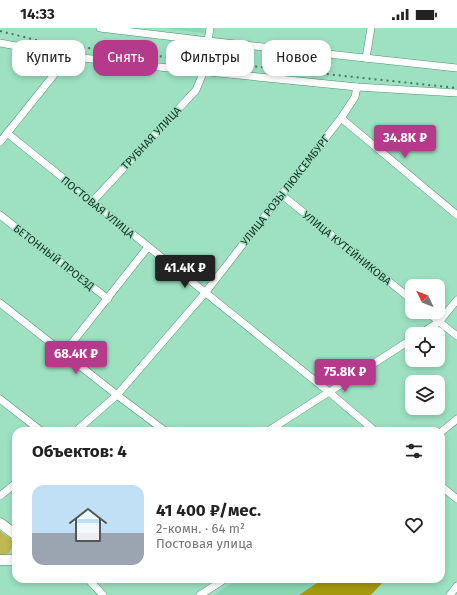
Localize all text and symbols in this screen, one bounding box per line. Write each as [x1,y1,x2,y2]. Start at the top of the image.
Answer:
text: 14:33 [20,5,55,23]
chip: Купить [12,40,85,76]
chip: Снять [93,40,158,76]
chip: Фильтры [166,40,254,76]
chip: Новое [262,40,331,76]
street label: ТРУБНАЯ УЛИЦА [119,104,184,173]
pin: 34.8K ₽ [368,125,442,159]
text: 34.8K ₽ [383,130,427,145]
street label: УЛИЦА РОЗЫ ЛЮКСЕМБУРГ [238,132,333,248]
street label: ПОСТОВАЯ УЛИЦА [58,174,138,241]
street label: УЛИЦА КУТЕЙНИКОВА [300,209,394,289]
street label: БЕТОННЫЙ ПРОЕЗД [11,222,97,293]
pin: 41.4K ₽ [148,255,222,289]
text: 41.4K ₽ [164,260,206,275]
north arrow [405,279,445,319]
map controls [405,279,445,415]
button: locate [405,327,445,367]
pin: 68.4K ₽ [39,341,113,375]
text: 68.4K ₽ [54,346,98,361]
pin: 75.8K ₽ [308,359,382,393]
text: 75.8K ₽ [324,364,366,379]
button: layers [405,375,445,415]
icon: filters [403,440,425,462]
text: Объектов: 4 [32,441,127,462]
text: 41 400 ₽/мес. [156,500,261,521]
icon: home [64,501,112,549]
icon: heart [403,514,425,536]
text: 2-комн. · 64 m² [156,521,245,536]
text: Постовая улица [156,536,253,551]

